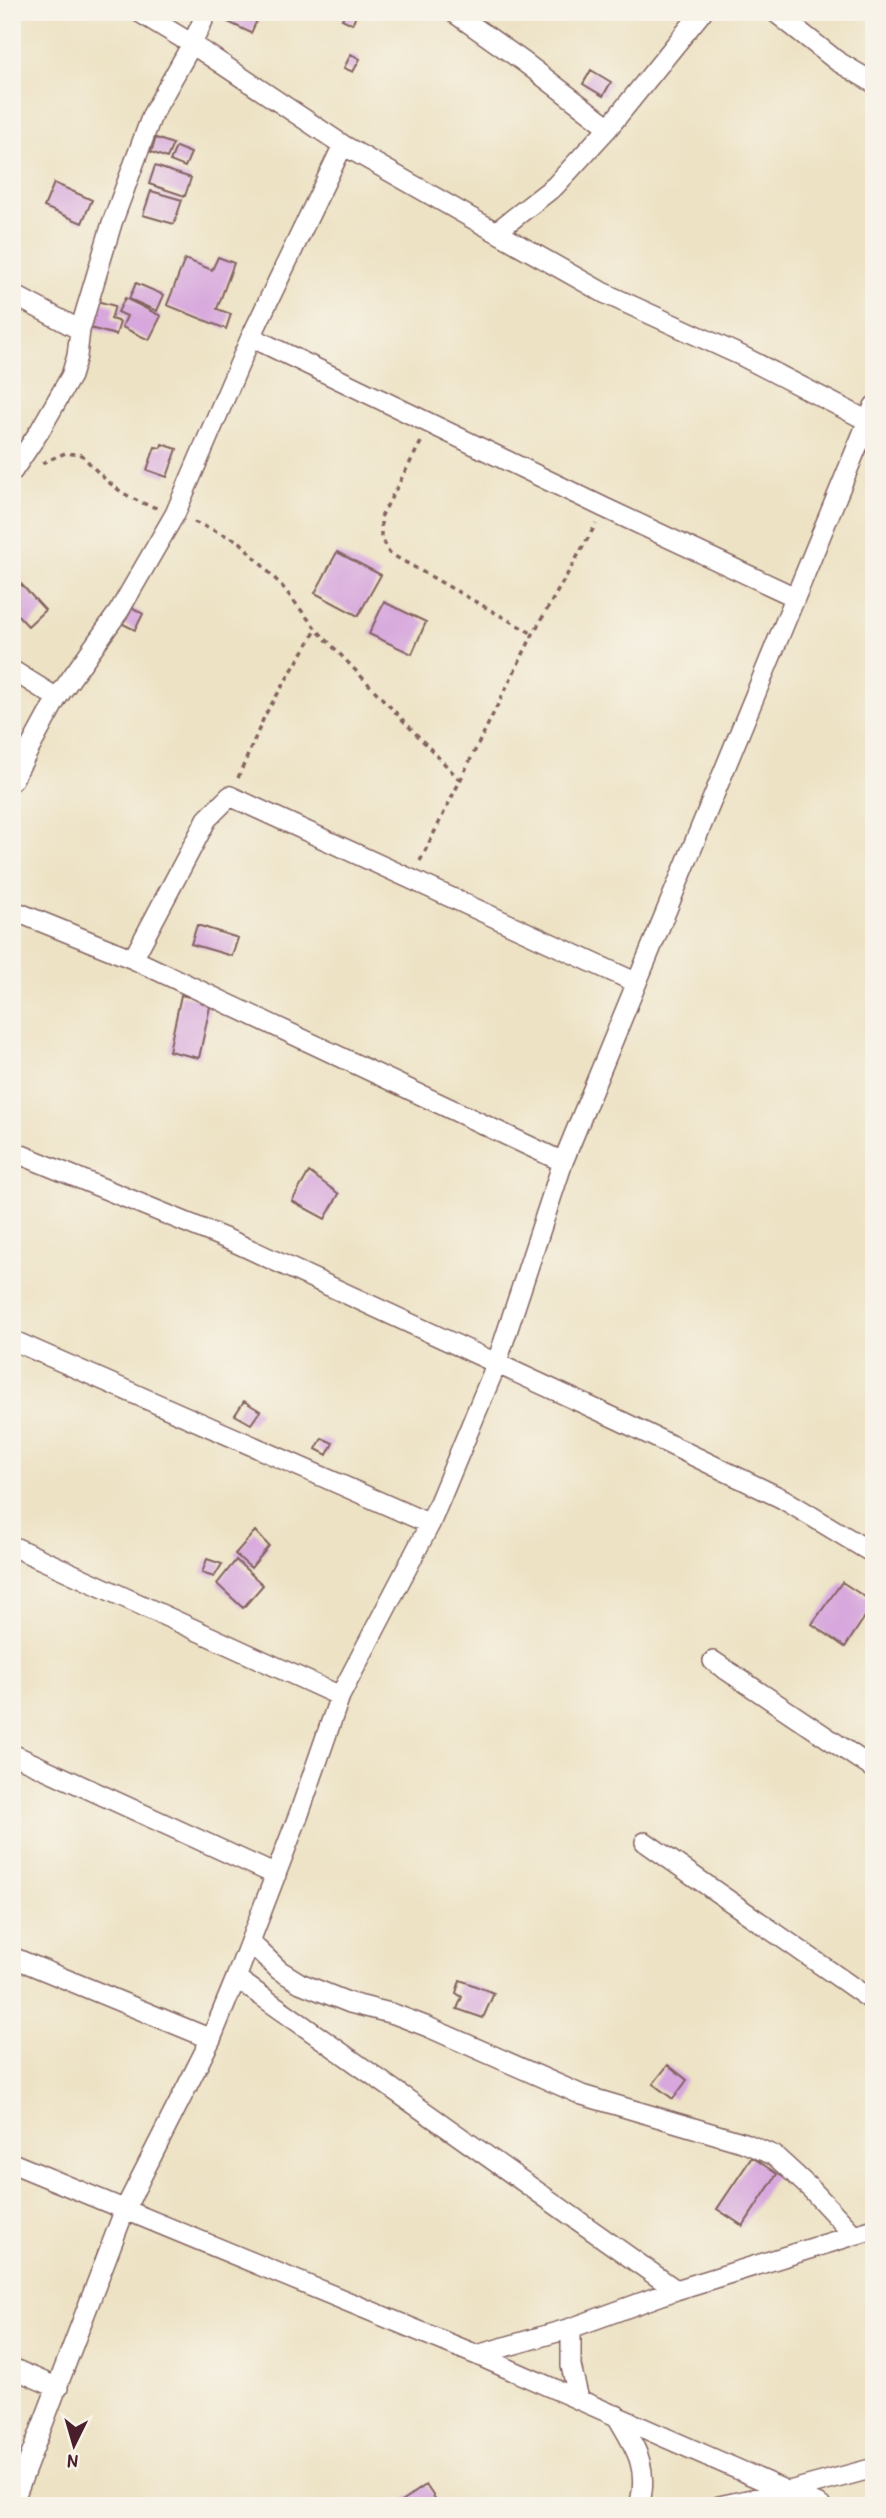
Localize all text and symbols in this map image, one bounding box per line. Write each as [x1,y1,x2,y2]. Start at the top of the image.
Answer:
north arrow [38,2410,108,2480]
text: N [66,2449,79,2475]

